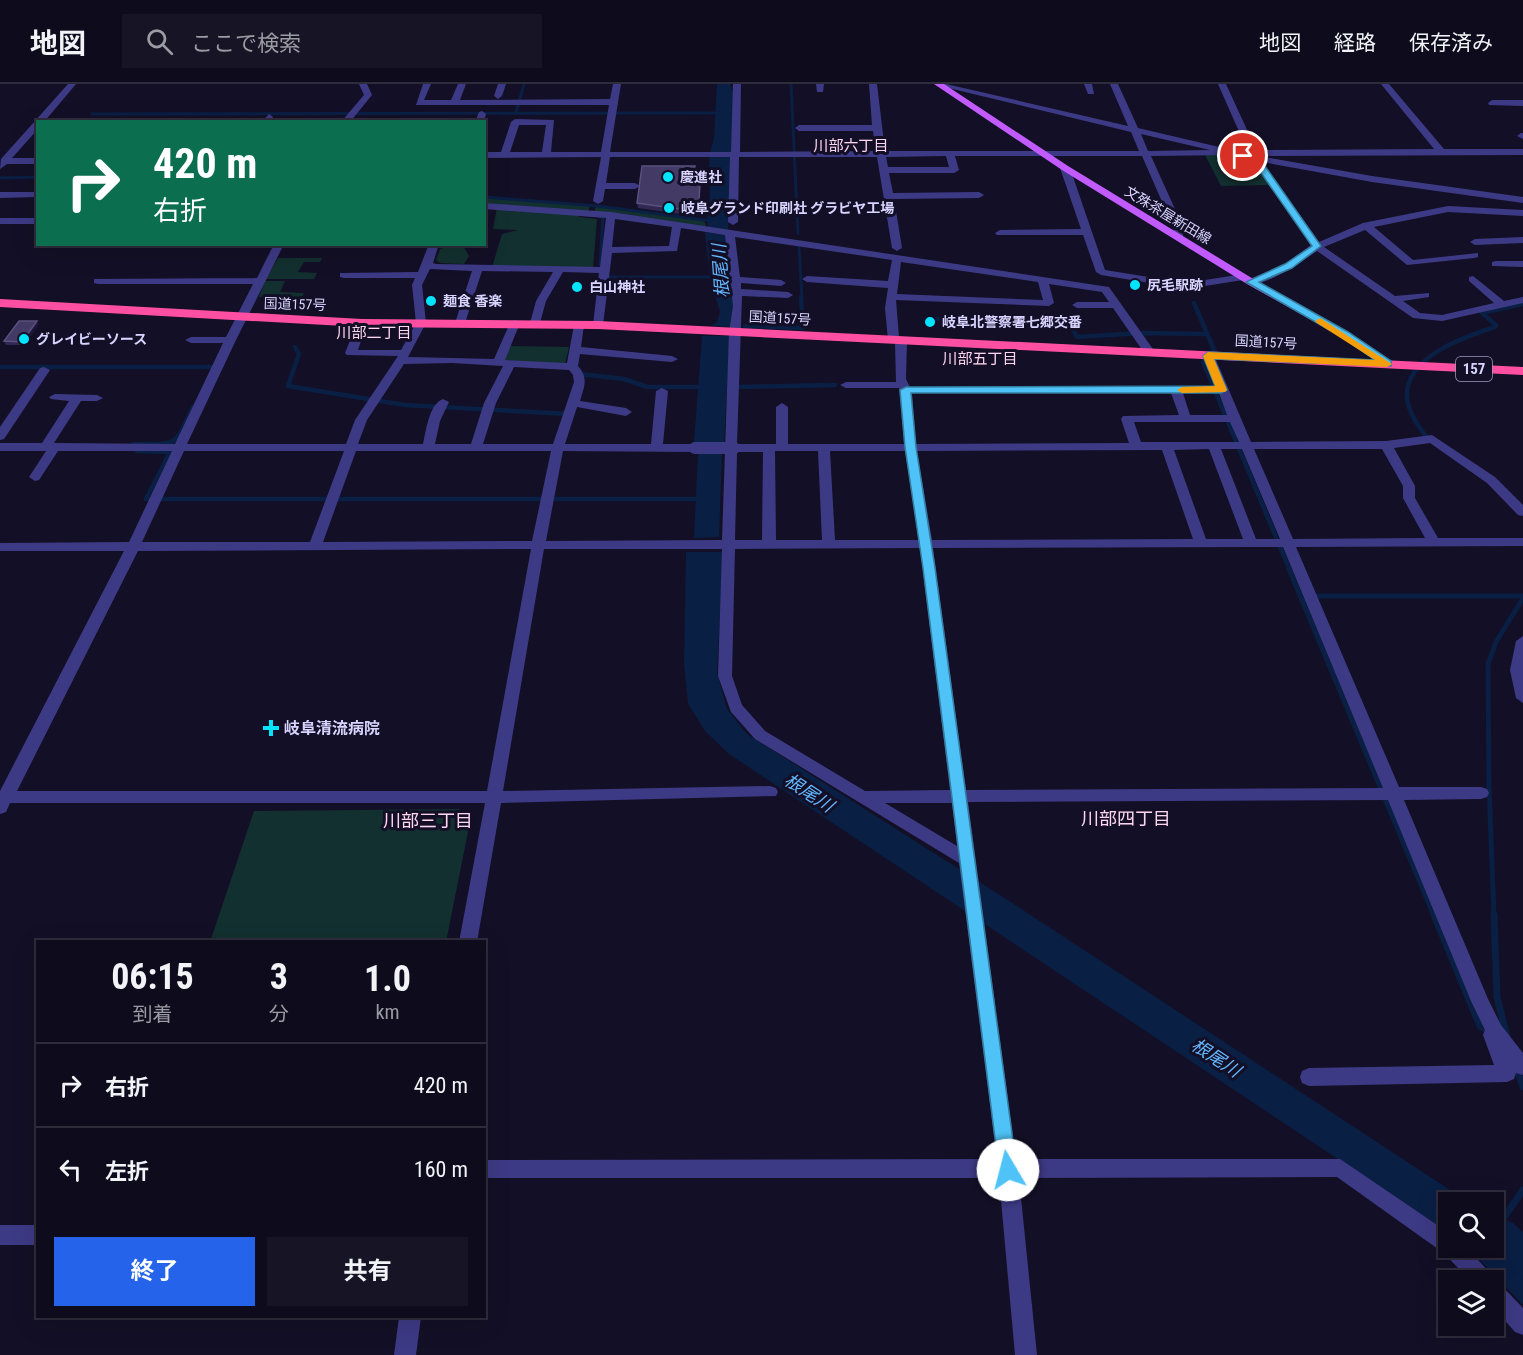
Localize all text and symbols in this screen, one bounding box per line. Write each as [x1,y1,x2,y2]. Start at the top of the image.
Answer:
search box [122,14,542,68]
icon: search [143,25,176,58]
text: 地図 [30,27,86,60]
text: ここで検索 [191,31,301,56]
text: 地図 [1259,31,1301,55]
text: 経路 [1334,31,1376,55]
text: 保存済み [1409,31,1493,55]
pin [1217,130,1268,181]
district label: 川部六丁目 [813,137,889,155]
text: 420 m [153,139,258,188]
icon: arrive [1226,139,1259,172]
icon: right [54,144,132,222]
place label: 慶進社 [680,169,722,185]
marker: 慶進社 [661,170,675,184]
street label: 文殊茶屋新田線 [1122,183,1214,247]
text: 右折 [153,195,207,227]
place label: 岐阜グランド印刷社 グラビヤ工場 [681,200,894,216]
marker: 岐阜グランド印刷社 グラビヤ工場 [662,201,676,215]
water label: 根尾川 [708,241,733,299]
place label: 尻毛駅跡 [1147,277,1203,293]
marker: 尻毛駅跡 [1128,278,1142,292]
place label: 白山神社 [589,279,645,295]
marker: 白山神社 [570,280,584,294]
place label: 麺食 香楽 [443,293,502,309]
marker: 麺食 香楽 [424,294,438,308]
street label: 国道157号 [263,295,327,313]
street label: 国道157号 [748,308,812,328]
place label: 岐阜北警察署七郷交番 [942,314,1082,330]
marker: 岐阜北警察署七郷交番 [923,315,937,329]
district label: 川部二丁目 [336,324,412,342]
place label: グレイビーソース [36,331,147,347]
marker: グレイビーソース [17,332,31,346]
street label: 国道157号 [1234,332,1298,352]
district label: 川部五丁目 [942,350,1018,368]
road number: 157 [1456,357,1492,381]
marker: 岐阜清流病院 [262,719,280,737]
place label: 岐阜清流病院 [284,719,380,738]
water label: 根尾川 [781,769,839,817]
district label: 川部四丁目 [1081,808,1171,829]
district label: 川部三丁目 [383,810,473,831]
text: 06:15 [111,956,194,998]
text: 3 [270,956,288,998]
text: 1.0 [364,958,411,1000]
text: km [375,1000,399,1024]
text: 到着 [132,1002,172,1026]
text: 分 [269,1002,289,1026]
water label: 根尾川 [1188,1034,1246,1082]
icon: right [54,1069,87,1102]
text: 420 m [414,1073,468,1098]
text: 右折 [105,1075,149,1100]
position arrow [976,1138,1040,1202]
icon: left [54,1153,87,1186]
text: 160 m [414,1157,468,1182]
text: 左折 [105,1159,149,1184]
map controls [1438,1192,1504,1336]
button: search [1438,1192,1504,1258]
button: 終了 [54,1237,255,1306]
button: 共有 [267,1237,468,1306]
button: layers [1438,1270,1504,1336]

